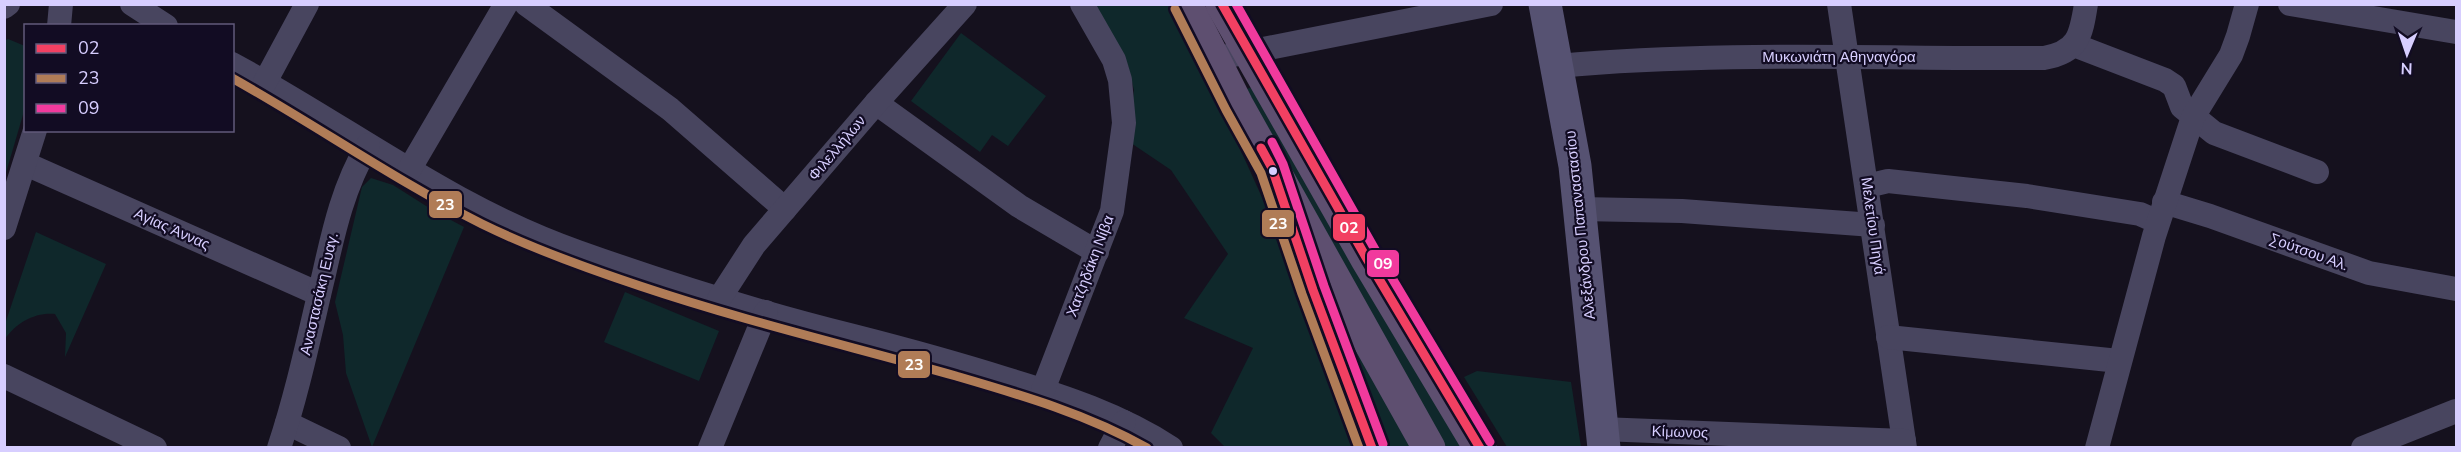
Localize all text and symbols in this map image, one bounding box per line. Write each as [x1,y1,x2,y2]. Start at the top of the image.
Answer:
legend [24,24,234,132]
north arrow [2377,24,2437,84]
text: 02 [78,36,100,60]
street label: Μυκωνιάτη Αθηναγόρα [1762,47,1916,67]
text: N [2400,57,2413,79]
text: 23 [78,66,100,90]
text: 09 [78,96,100,120]
street label: Φιλελλήλων [804,111,870,185]
street label: Αλεξάνδρου Παπαναστασίου [1560,130,1600,320]
unlabelled marker [1267,165,1279,177]
street label: Μελετίου Πηγά [1856,176,1890,276]
line badge: 23 [428,190,463,219]
text: 23 [435,194,455,216]
street label: Αγίας Άννας [131,203,213,255]
line badge: 23 [1261,209,1295,238]
street label: Χατζηδάκη Νίβα [1061,212,1119,320]
text: 23 [1268,213,1288,235]
line badge: 02 [1332,213,1366,242]
text: 02 [1339,217,1359,239]
street label: Σούτσου Αλ. [2267,229,2351,275]
street label: Αναστασάκη Ευαγ. [295,231,343,357]
line badge: 09 [1366,249,1400,278]
text: 09 [1373,253,1393,275]
line badge: 23 [897,350,931,379]
text: 23 [904,354,924,376]
street label: Κίμωνος [1651,421,1709,443]

